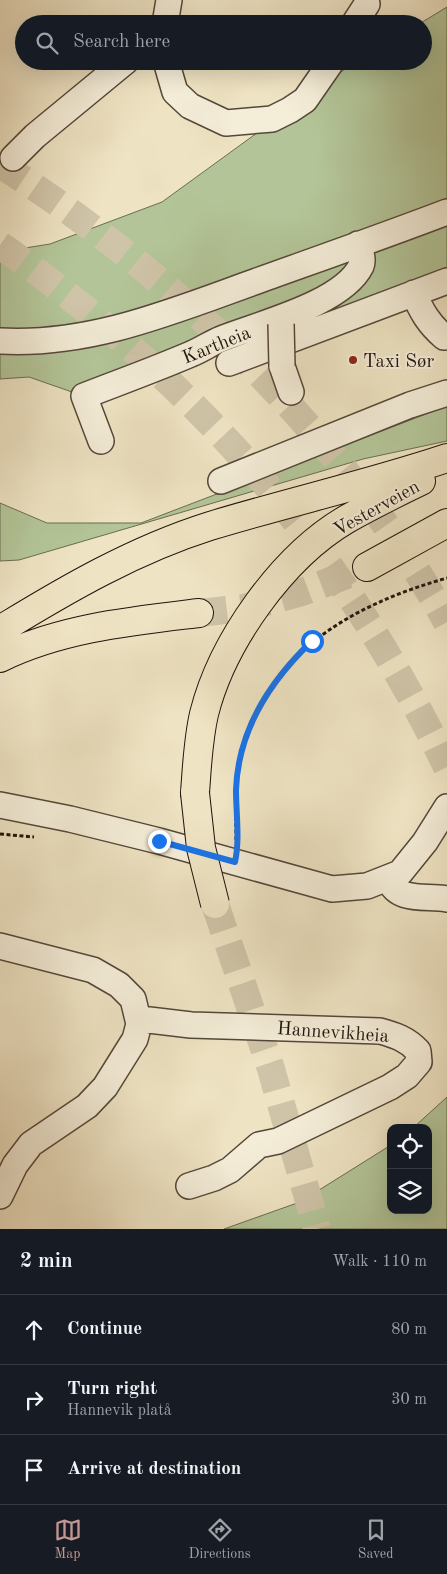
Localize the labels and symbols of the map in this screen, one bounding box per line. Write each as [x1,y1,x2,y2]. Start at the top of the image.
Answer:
street label: Kartheia [180,324,254,369]
place label: Taxi Sør [363,353,434,372]
marker: Taxi Sør [347,354,359,366]
street label: Vesterveien [331,478,423,541]
route start [301,630,324,653]
route end [148,830,171,853]
street label: Hannevikheia [276,1020,390,1047]

